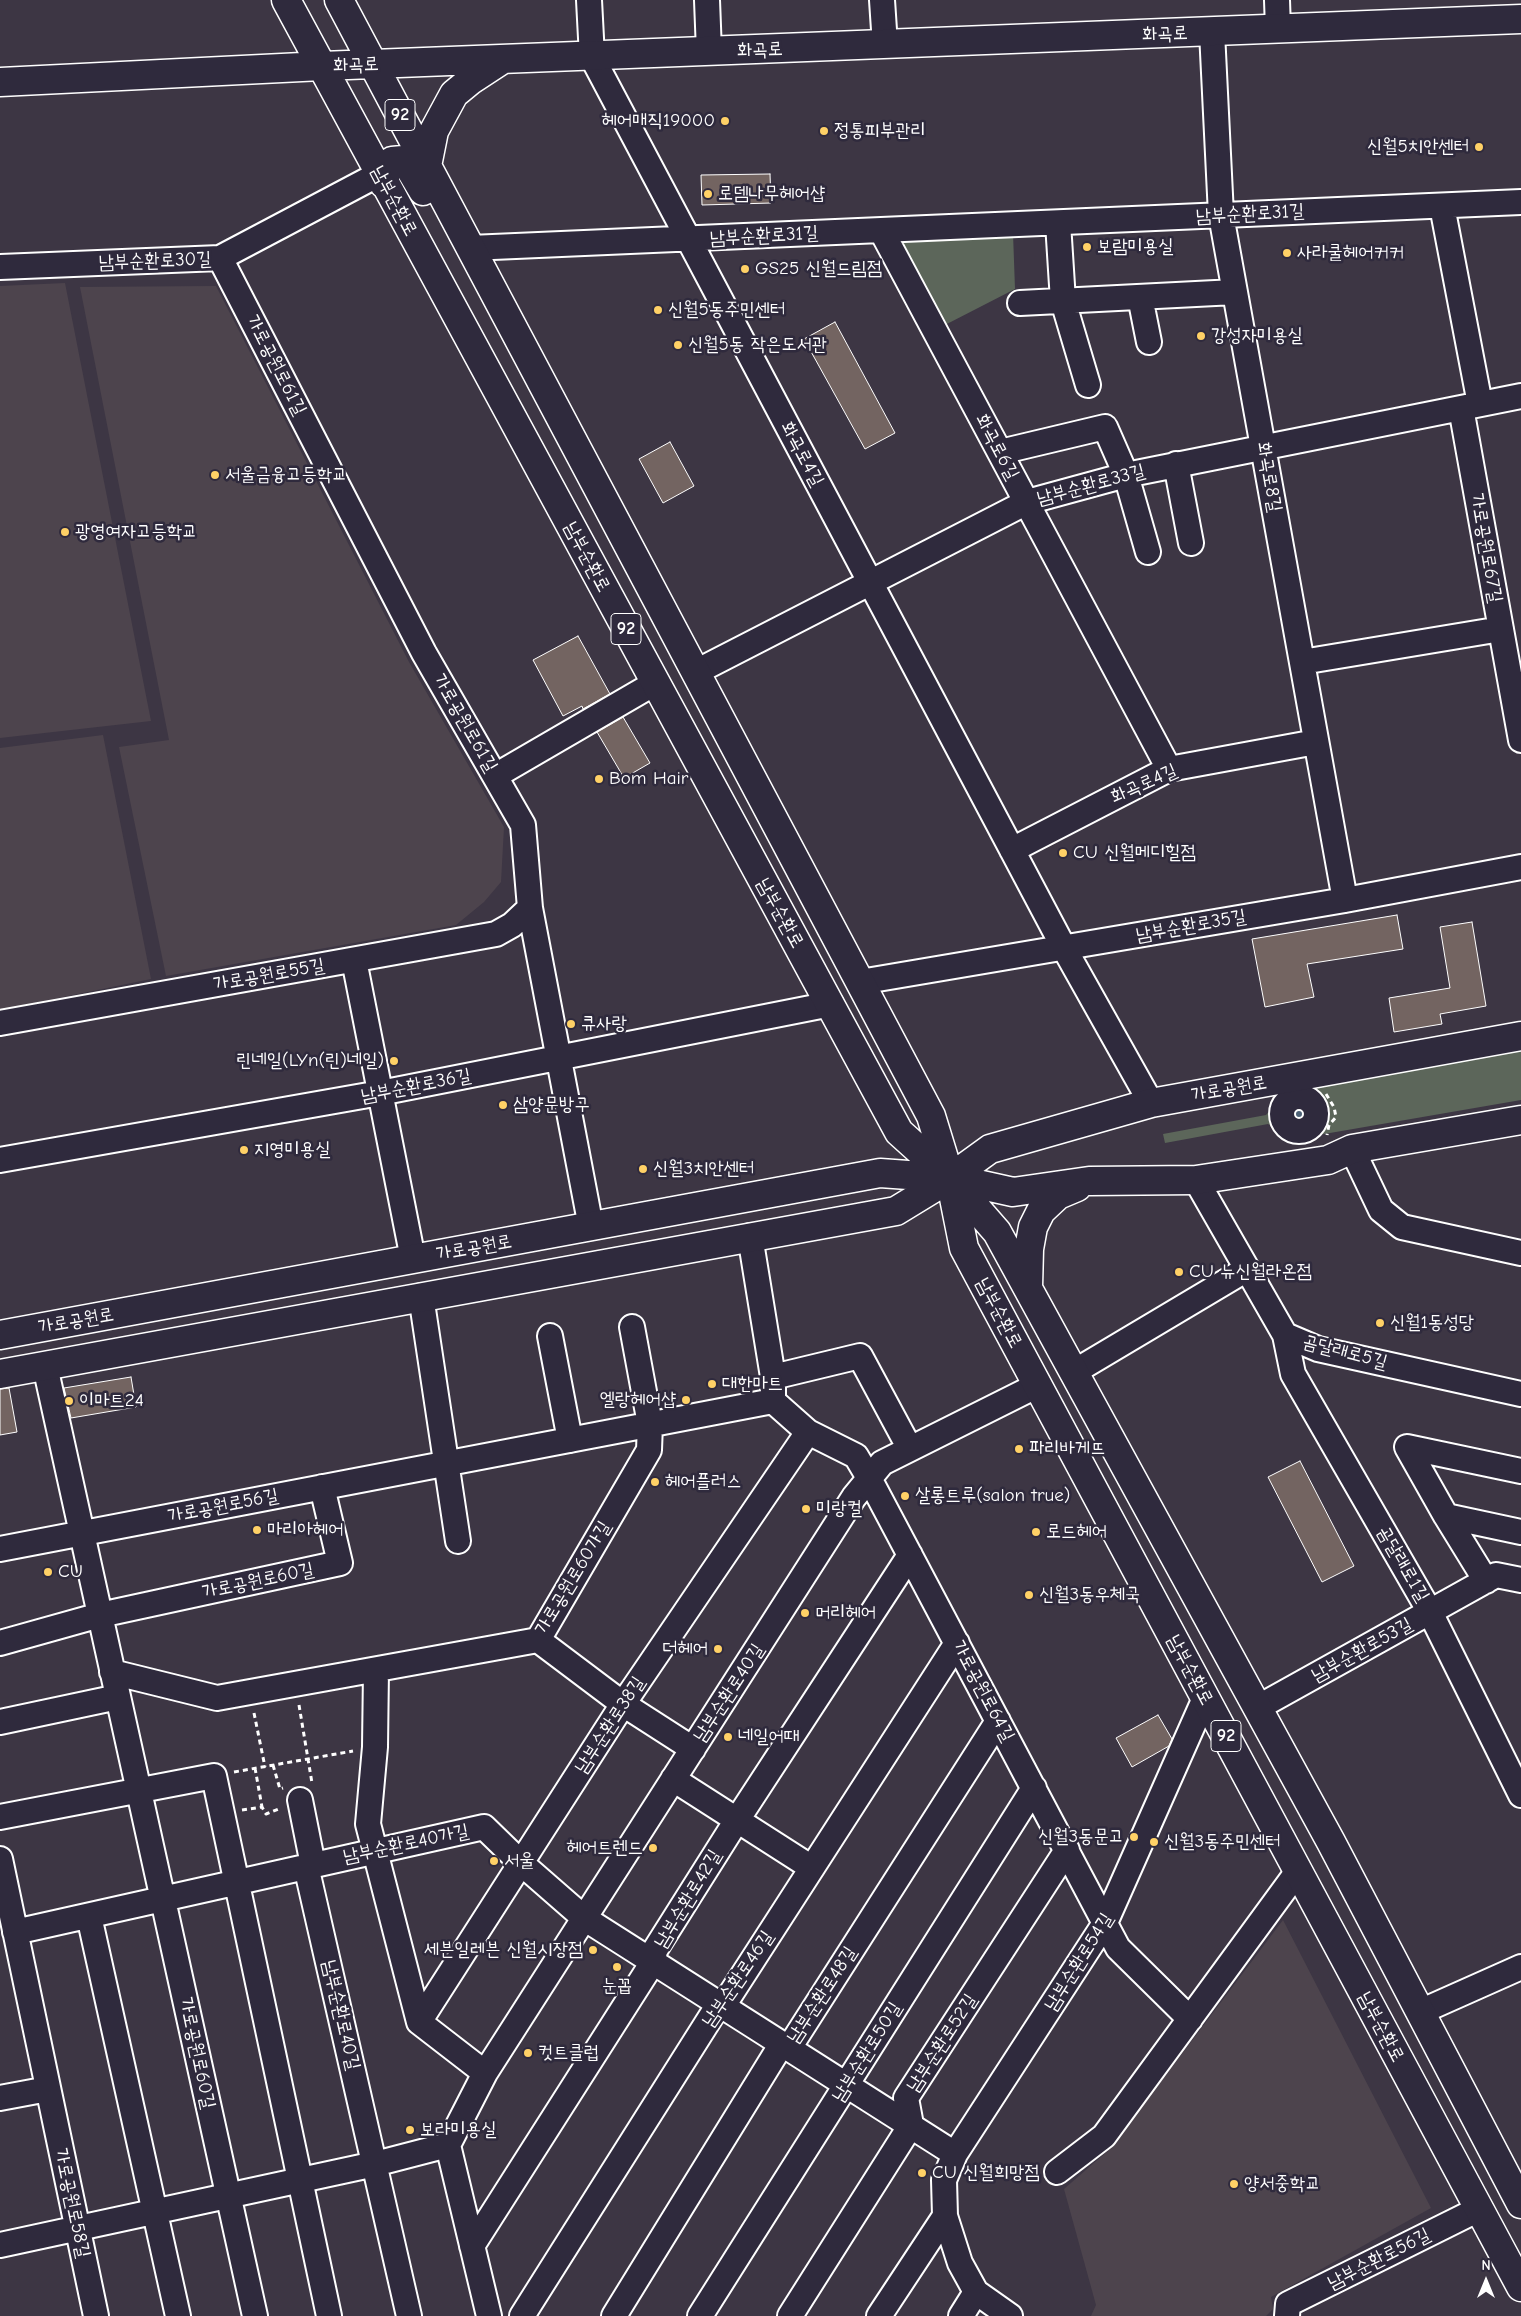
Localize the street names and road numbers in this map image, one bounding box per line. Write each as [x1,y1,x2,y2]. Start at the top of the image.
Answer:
street label: 화곡로 [1142,22,1188,46]
street label: 화곡로 [737,38,783,62]
street label: 화곡로 [333,53,379,77]
road number: 92 [385,100,415,130]
street label: 남부순환로 [366,162,422,240]
street label: 남부순환로31길 [1195,200,1305,228]
street label: 남부순환로31길 [709,222,819,250]
street label: 남부순환로30길 [98,248,212,274]
street label: 가로공원로61길 [241,311,311,419]
street label: 화곡로6길 [970,410,1024,484]
street label: 화곡로4길 [775,418,829,490]
street label: 화곡로8길 [1252,440,1286,514]
street label: 남부순환로33길 [1034,460,1148,510]
street label: 가로공원로67길 [1465,491,1507,605]
street label: 남부순환로 [559,518,615,596]
road number: 92 [611,614,641,644]
street label: 가로공원로61길 [428,670,502,776]
street label: 화곡로4길 [1107,759,1181,809]
street label: 남부순환로 [751,874,809,952]
street label: 남부순환로35길 [1134,905,1248,947]
street label: 가로공원로55길 [212,954,326,996]
street label: 남부순환로36길 [359,1064,473,1108]
street label: 가로공원로 [1189,1071,1269,1107]
street label: 가로공원로 [434,1230,514,1266]
street label: 남부순환로 [971,1274,1027,1352]
street label: 가로공원로 [36,1303,116,1339]
street label: 곰달래로5길 [1300,1330,1390,1374]
street label: 가로공원로56길 [166,1484,280,1528]
street label: 가로공원로60가길 [530,1517,616,1639]
street label: 곰달래로1길 [1372,1522,1434,1606]
street label: 가로공원로60길 [200,1558,316,1604]
street label: 남부순환로53길 [1308,1613,1416,1687]
street label: 남부순환로 [1162,1631,1218,1709]
street label: 가로공원로64길 [947,1637,1019,1745]
street label: 남부순환로40길 [689,1640,769,1746]
street label: 남부순환로38길 [570,1672,650,1778]
road number: 92 [1211,1720,1241,1752]
street label: 남부순환로40가길 [341,1820,471,1868]
street label: 남부순환로42길 [650,1846,726,1952]
street label: 남부순환로54길 [1040,1909,1118,2015]
street label: 남부순환로46길 [697,1927,779,2031]
street label: 남부순환로48길 [782,1942,862,2048]
street label: 남부순환로40길 [317,1958,365,2072]
street label: 남부순환로 [1353,1988,1409,2066]
street label: 남부순환로52길 [902,1990,982,2096]
street label: 가로공원로60길 [174,1995,220,2111]
street label: 남부순환로50길 [827,1998,907,2106]
street label: 가로공원로58길 [49,2146,95,2260]
street label: 남부순환로56길 [1324,2223,1434,2295]

